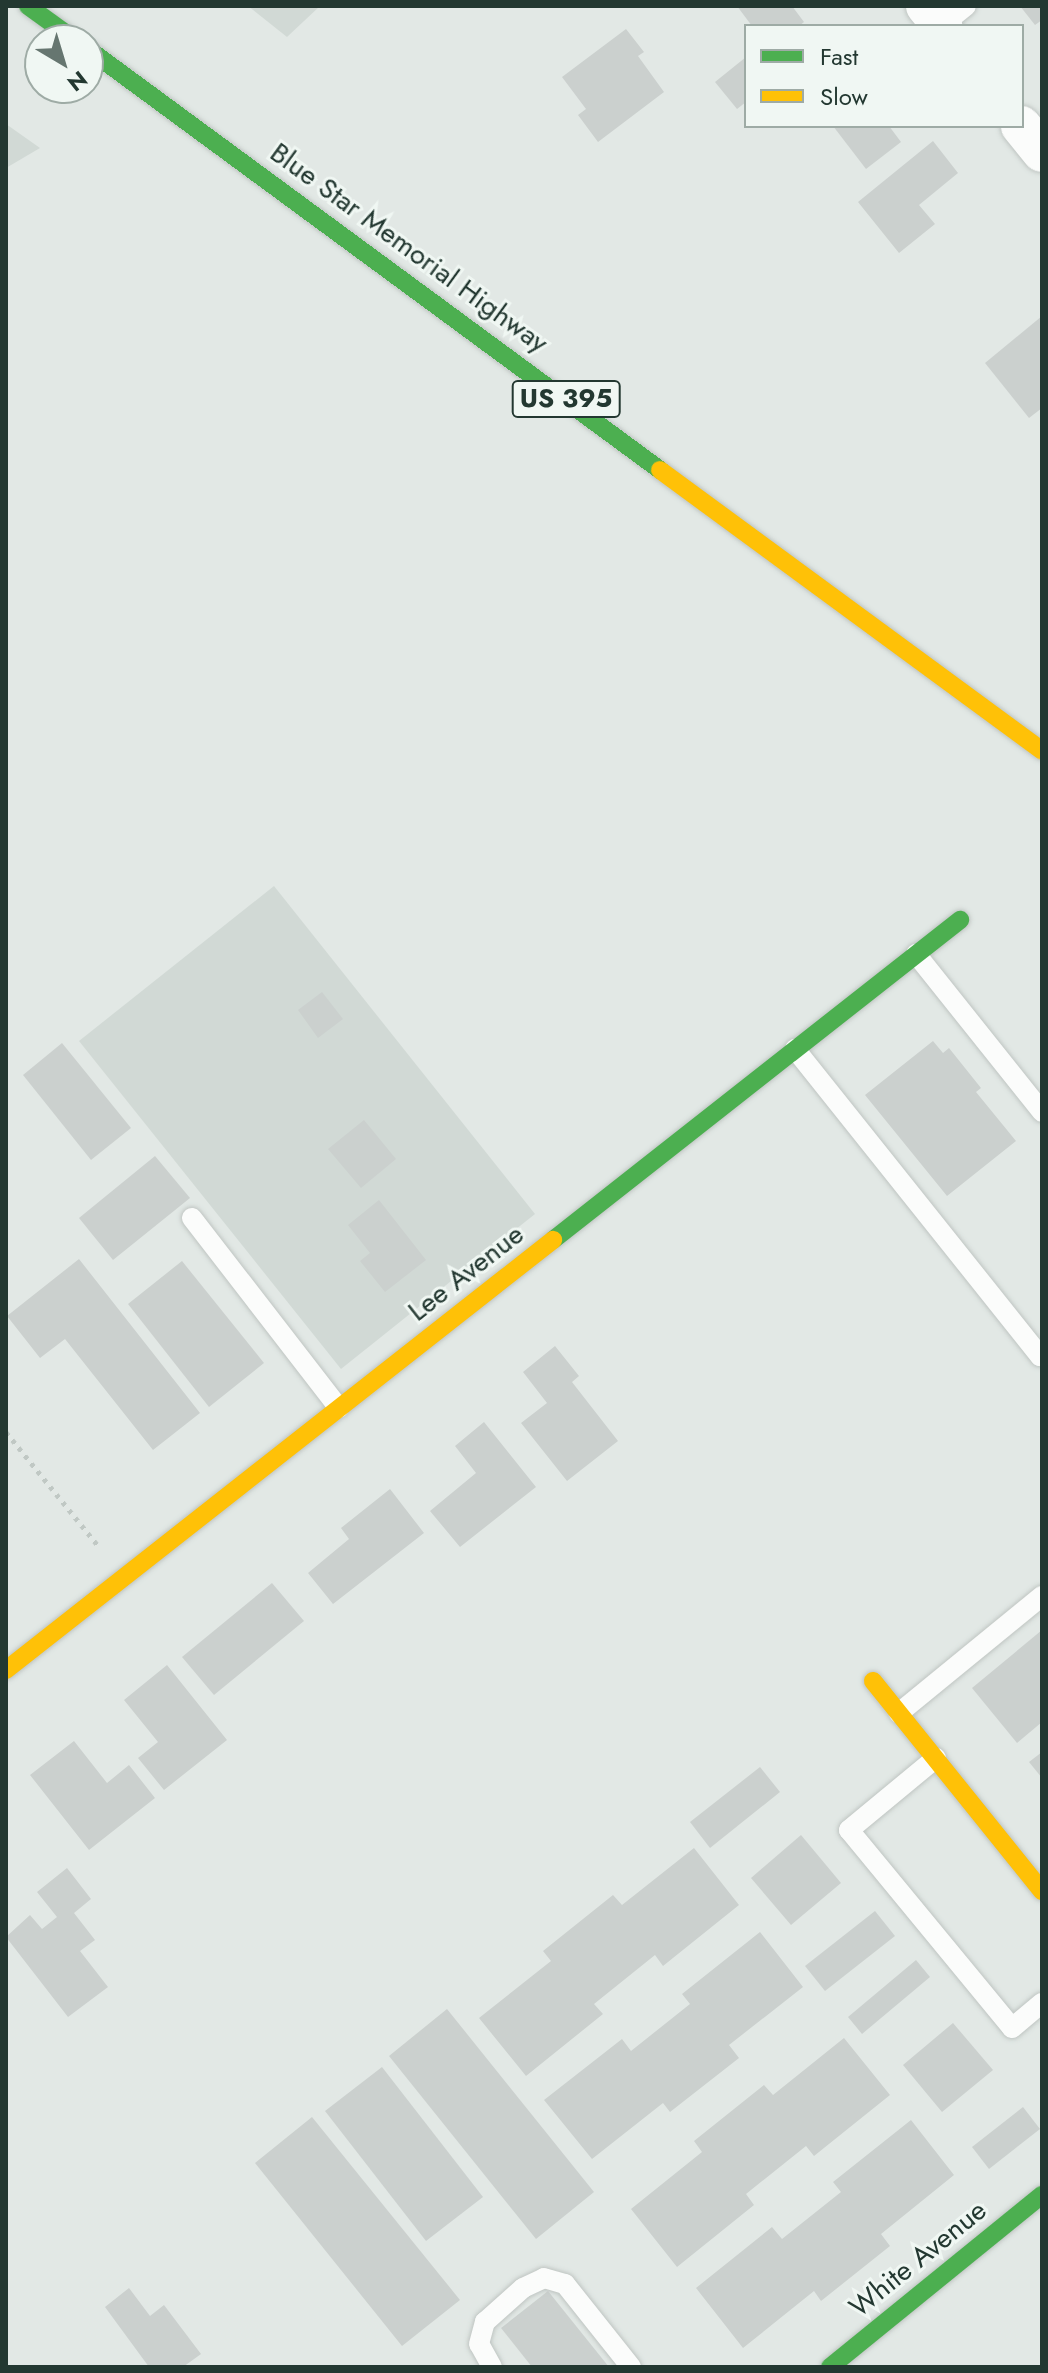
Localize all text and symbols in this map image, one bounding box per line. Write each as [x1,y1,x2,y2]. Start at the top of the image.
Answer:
north arrow [24,24,104,104]
legend [744,24,1024,128]
text: Fast [820,39,858,74]
text: N [61,63,94,99]
text: Slow [820,79,868,114]
street label: Blue Star Memorial Highway [264,136,554,360]
road number: US 395 [510,377,622,421]
street label: Lee Avenue [402,1218,530,1328]
street label: White Avenue [843,2194,993,2324]

